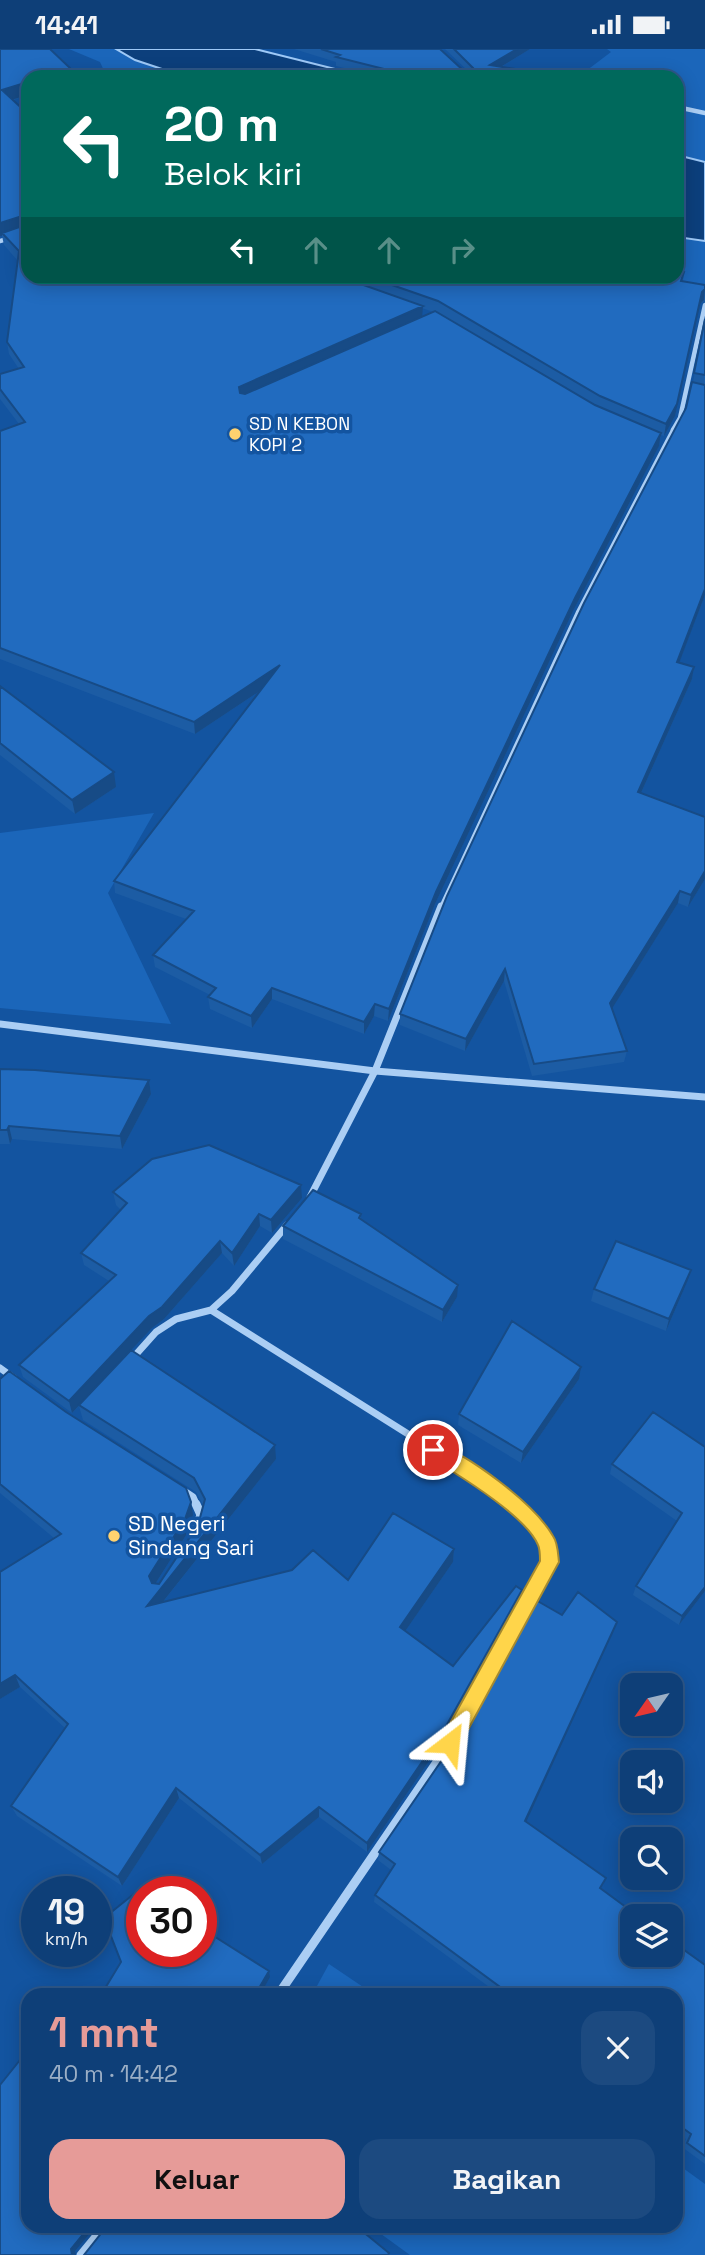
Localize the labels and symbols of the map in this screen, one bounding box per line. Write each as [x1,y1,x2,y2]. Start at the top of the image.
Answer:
place label: SD N KEBON KOPI 2 [249,412,350,456]
marker: SD N KEBON KOPI 2 [227,426,243,442]
pin [403,1420,463,1480]
place label: SD Negeri Sindang Sari [128,1510,254,1561]
marker: SD Negeri Sindang Sari [106,1528,122,1544]
north arrow [620,1673,682,1736]
position arrow [413,1706,487,1780]
speed limit sign: 30 [126,1876,217,1967]

